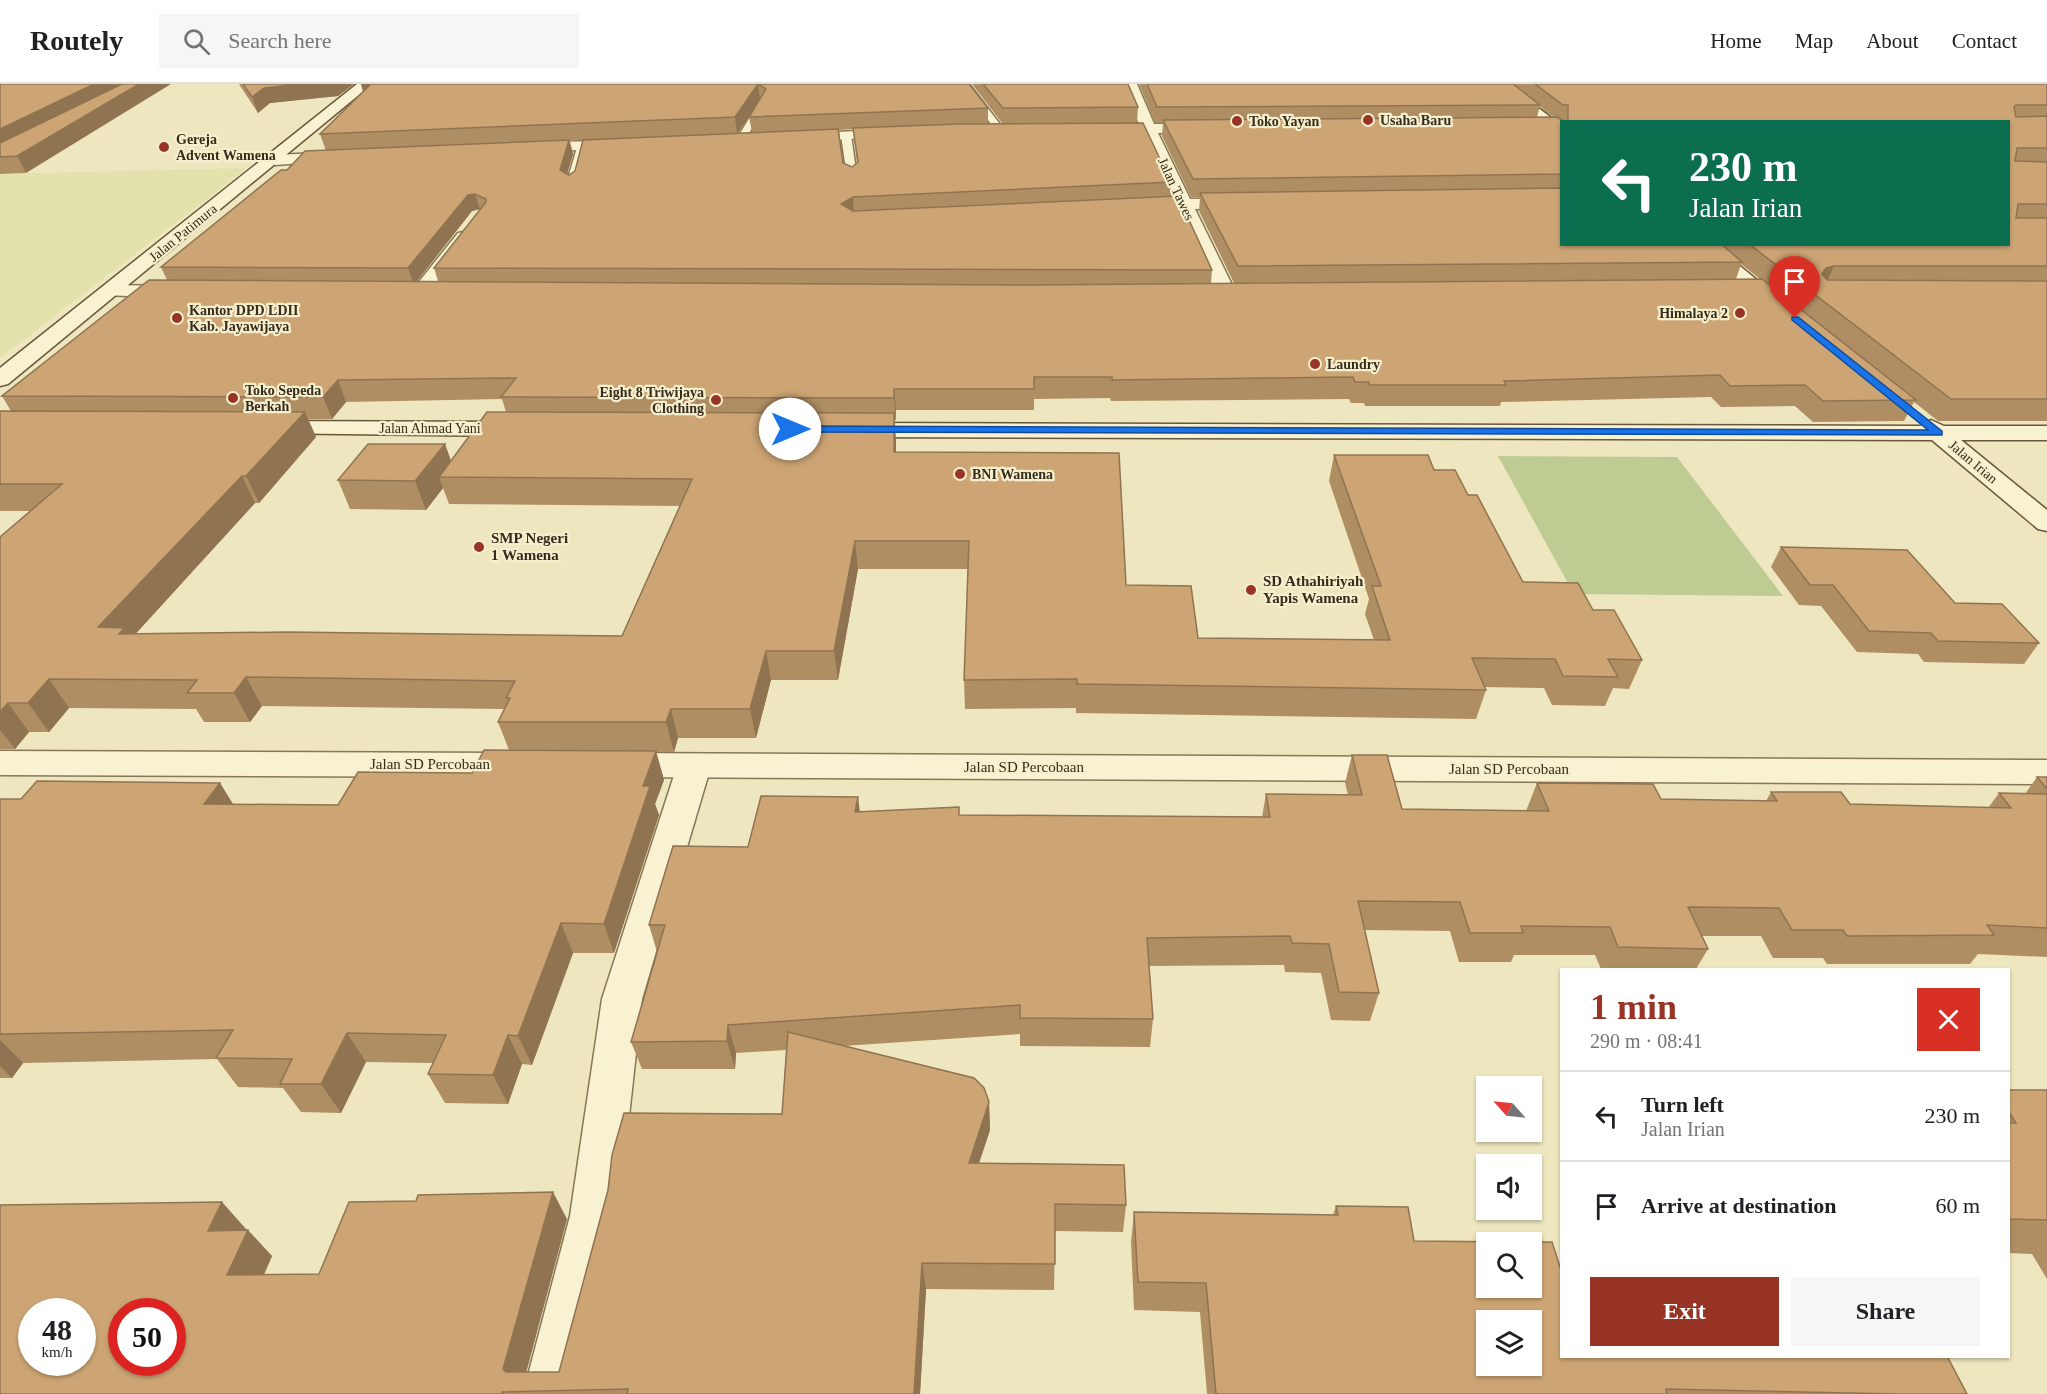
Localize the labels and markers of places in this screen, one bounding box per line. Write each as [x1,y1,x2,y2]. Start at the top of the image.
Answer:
marker: Usaha Baru [1361,113,1375,127]
place label: Usaha Baru [1380,113,1451,128]
marker: Toko Yayan [1230,114,1244,128]
place label: Toko Yayan [1249,114,1319,129]
place label: Gereja Advent Wamena [176,132,276,163]
marker: Gereja Advent Wamena [157,140,171,154]
pin [1769,256,1820,318]
place label: Kantor DPD LDII Kab. Jayawijaya [189,303,298,334]
place label: Himalaya 2 [1659,306,1728,321]
marker: Himalaya 2 [1733,306,1747,320]
marker: Kantor DPD LDII Kab. Jayawijaya [170,311,184,325]
marker: Laundry [1308,357,1322,371]
place label: Laundry [1327,357,1380,372]
place label: Toko Sepeda Berkah [245,383,321,414]
place label: Eight 8 Triwijaya Clothing [600,385,704,416]
marker: Toko Sepeda Berkah [226,391,240,405]
marker: Eight 8 Triwijaya Clothing [709,393,723,407]
marker: BNI Wamena [953,467,967,481]
place label: BNI Wamena [972,467,1053,482]
place label: SMP Negeri 1 Wamena [491,530,568,563]
marker: SMP Negeri 1 Wamena [472,540,486,554]
place label: SD Athahiriyah Yapis Wamena [1263,573,1364,606]
marker: SD Athahiriyah Yapis Wamena [1244,583,1258,597]

